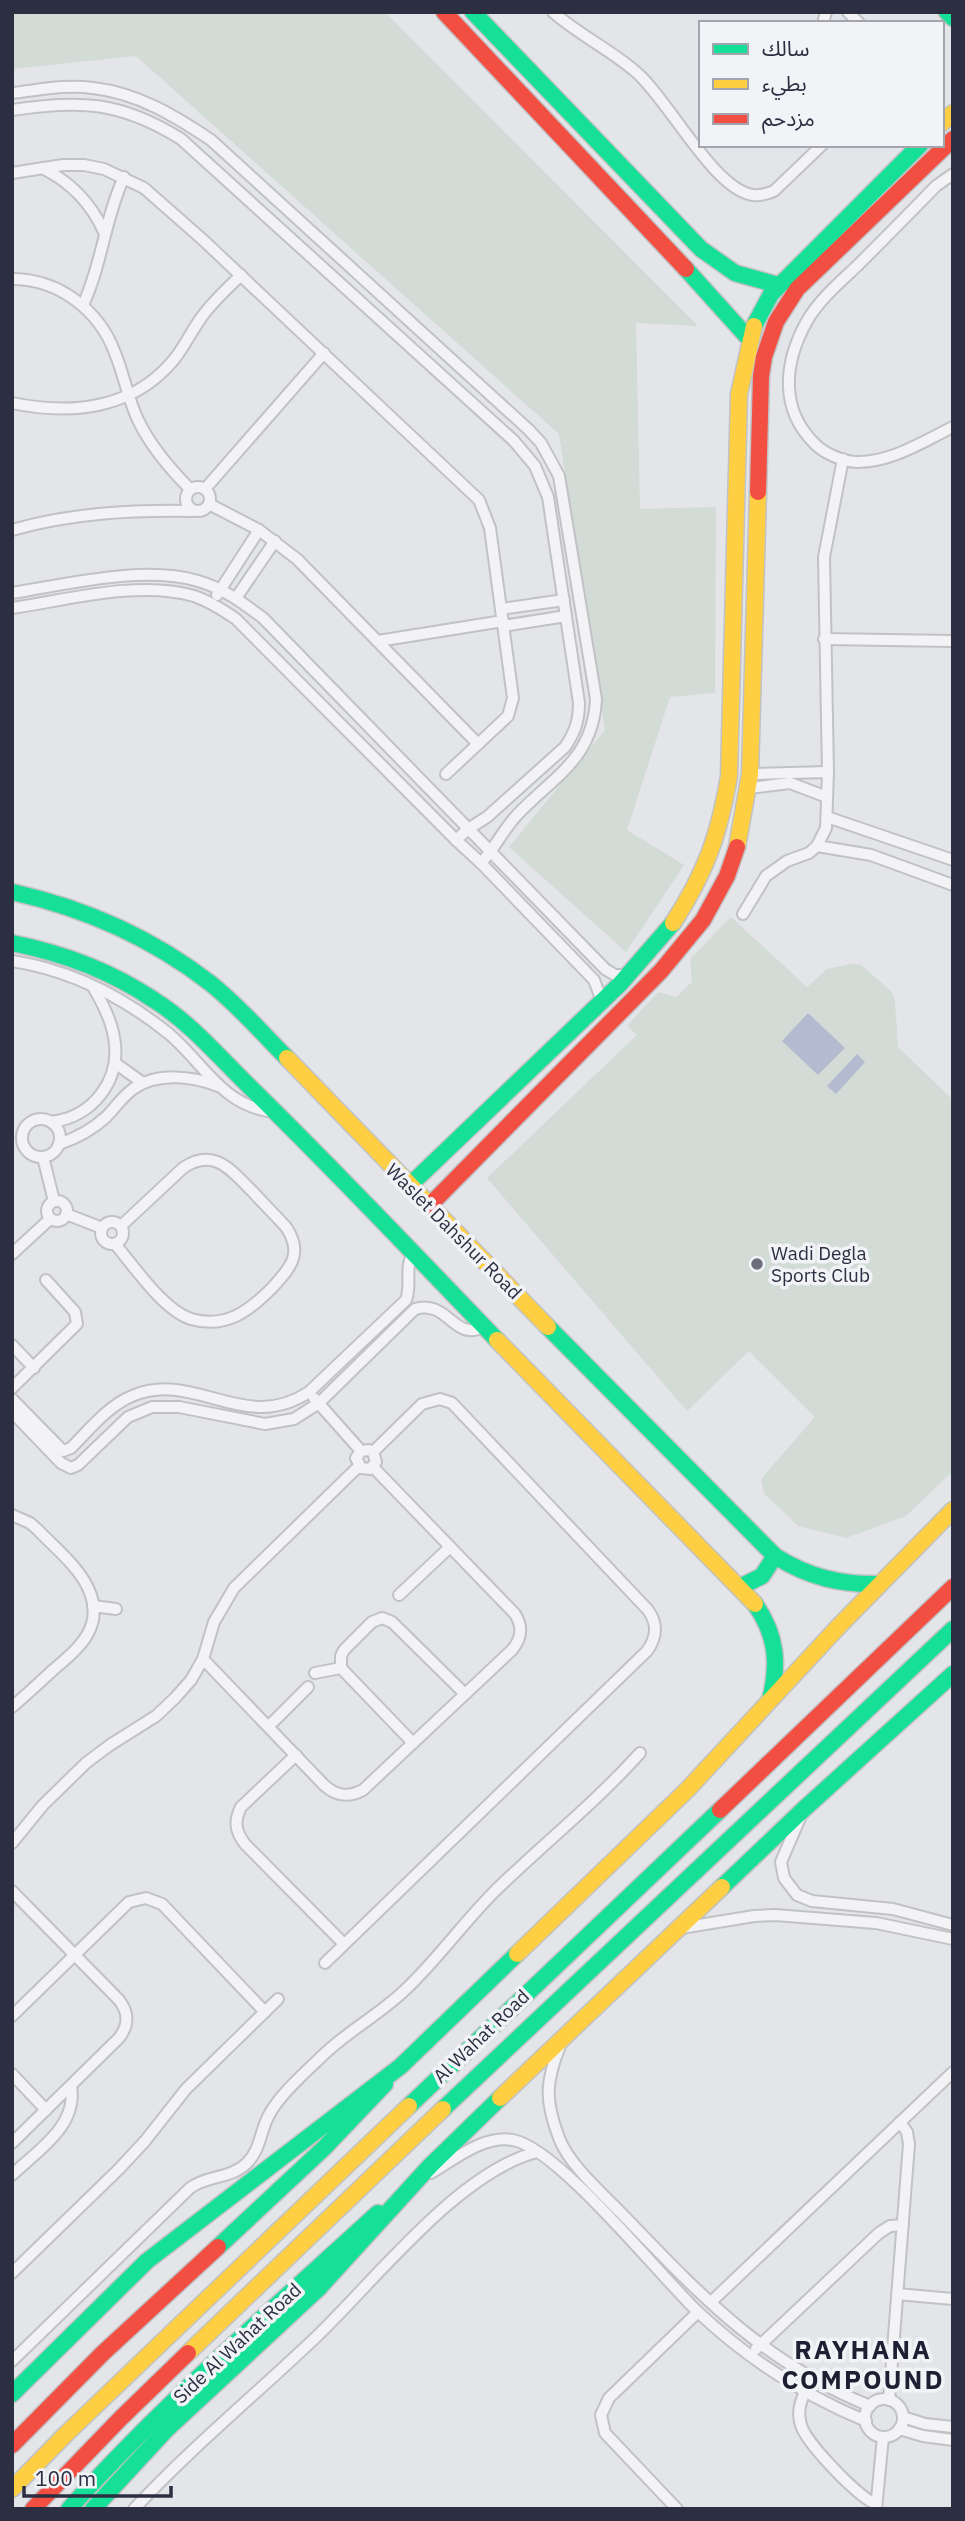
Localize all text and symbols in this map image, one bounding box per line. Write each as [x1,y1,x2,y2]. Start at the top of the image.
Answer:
legend [699,21,944,147]
text: سالك [762,34,809,62]
text: بطيء [762,69,807,100]
text: مزدحم [762,104,815,134]
street label: Waslet Dahshur Road [381,1158,527,1304]
place label: Wadi Degla Sports Club [771,1241,870,1287]
marker: Wadi Degla Sports Club [749,1256,765,1272]
street label: Al Wahat Road [428,1984,534,2088]
street label: Side Al Wahat Road [168,2278,306,2408]
district label: RAYHANA COMPOUND [781,2332,945,2396]
scale bar [24,2454,172,2498]
text: 100 m [35,2464,96,2492]

